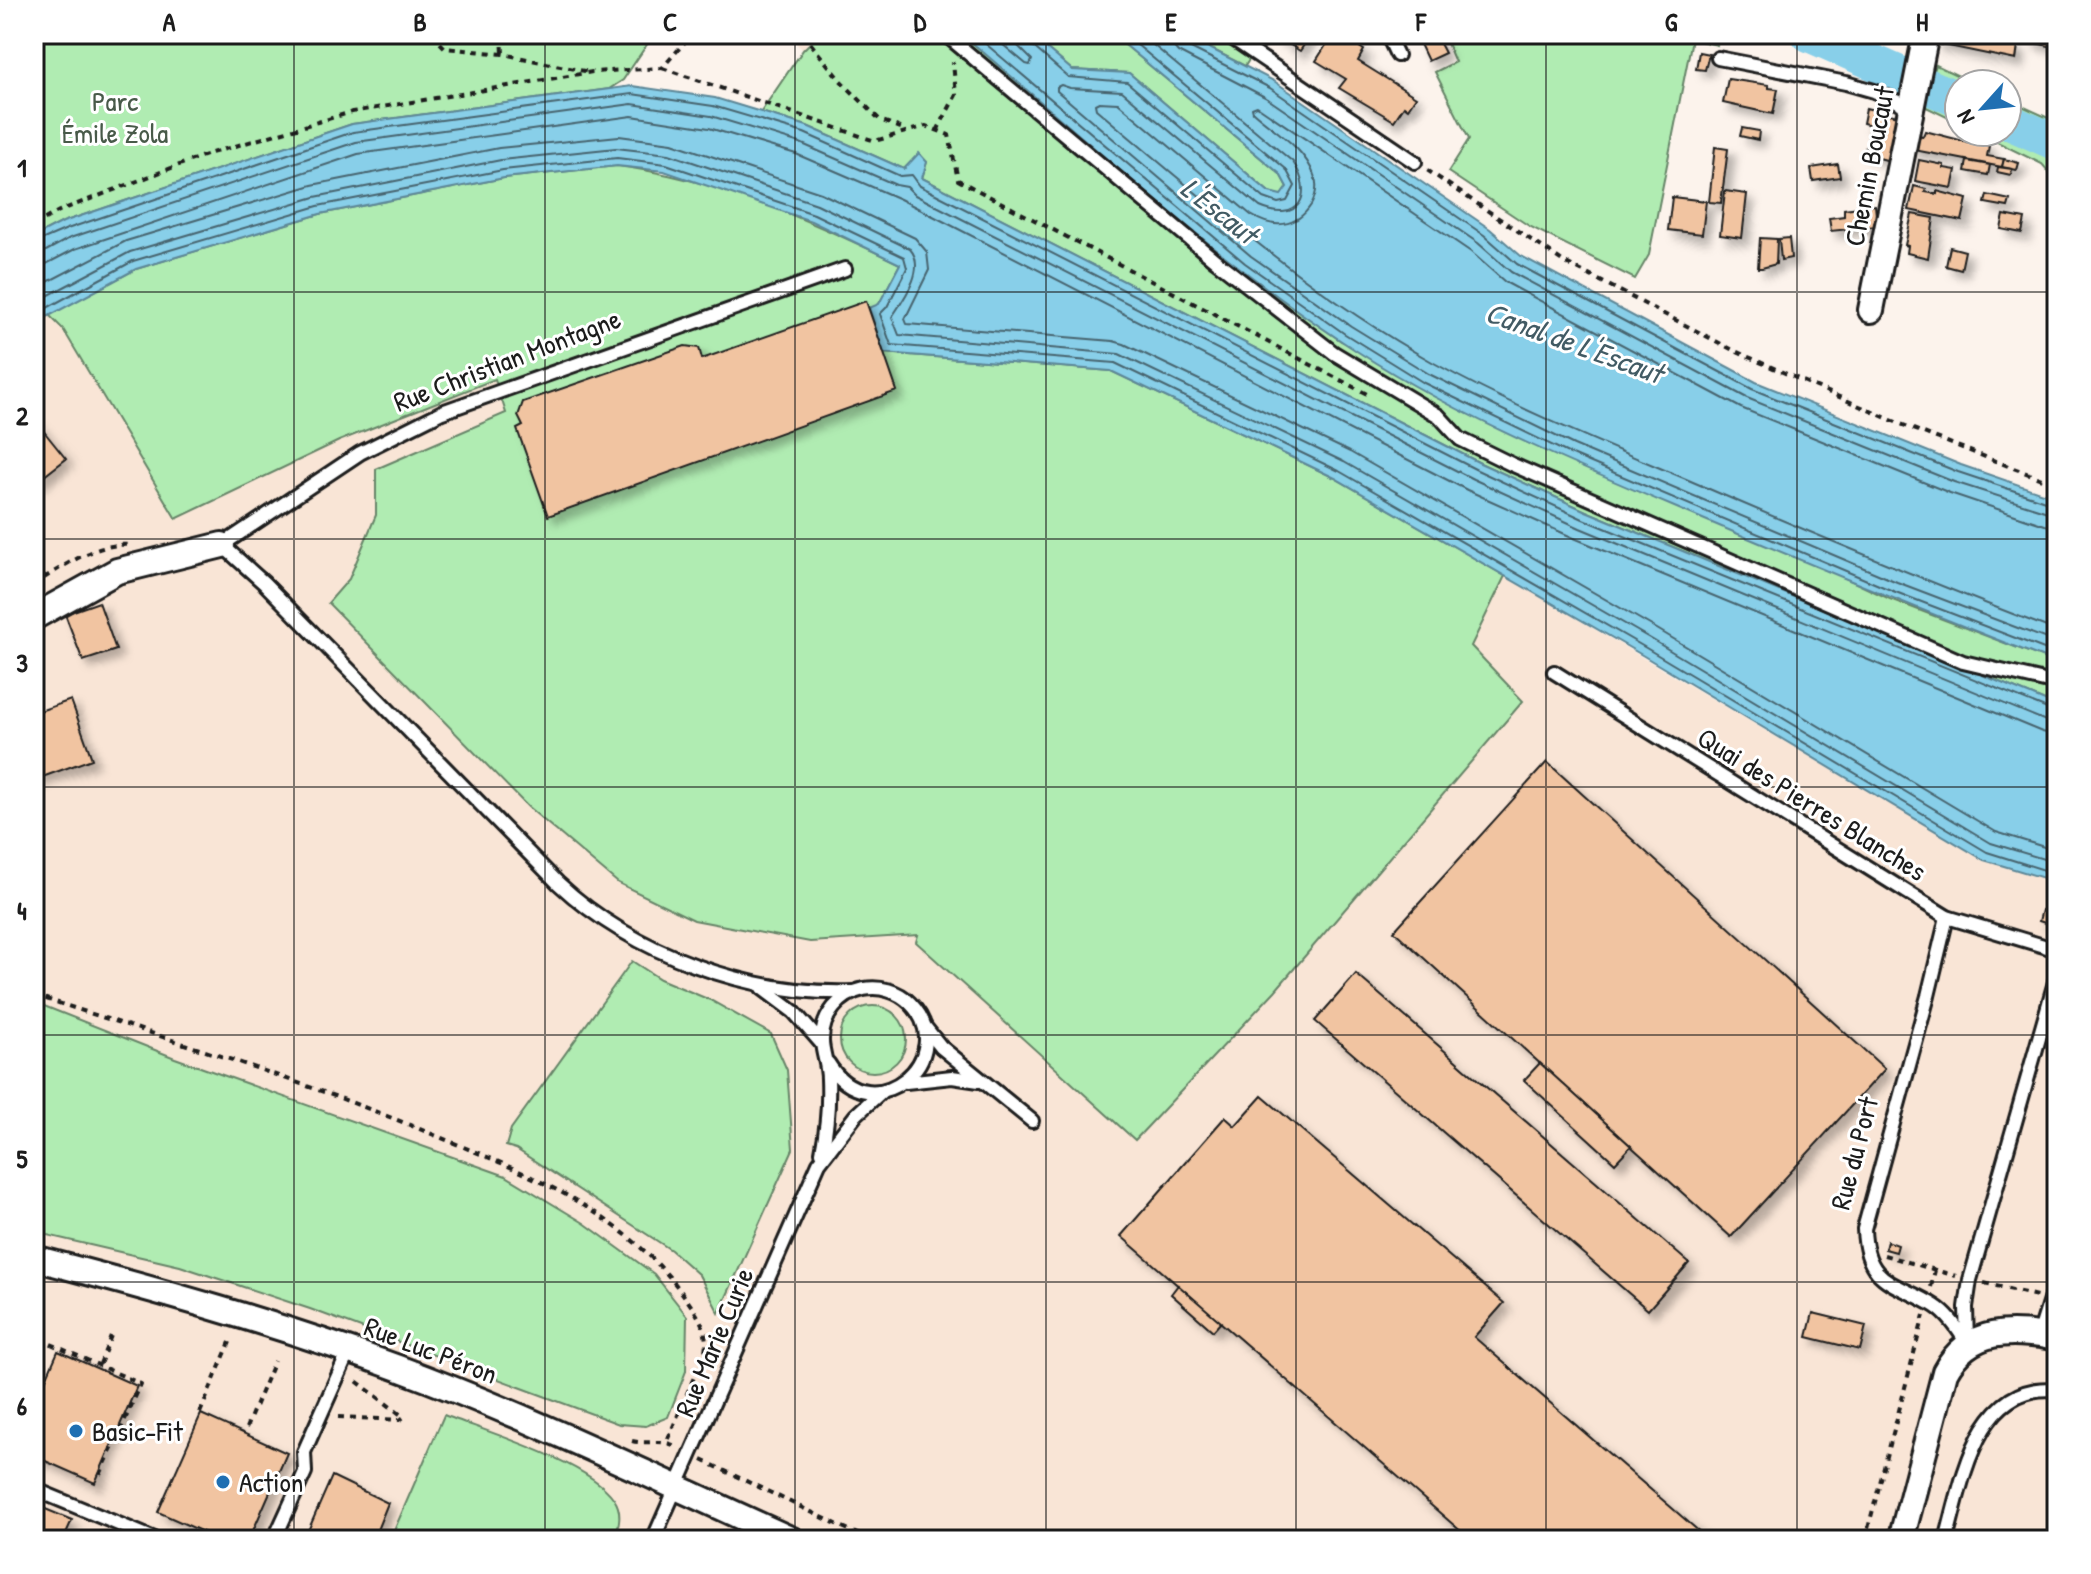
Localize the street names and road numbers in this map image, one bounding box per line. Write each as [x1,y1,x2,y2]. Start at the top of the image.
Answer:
street label: Chemin Boucaut [1835,83,1903,249]
street label: Rue Christian Montagne [388,299,626,421]
street label: Quai des Pierres Blanches [1690,718,1934,890]
street label: Rue du Port [1821,1092,1887,1214]
street label: Rue Marie Curie [666,1262,762,1422]
street label: Rue Luc Péron [359,1307,503,1393]

